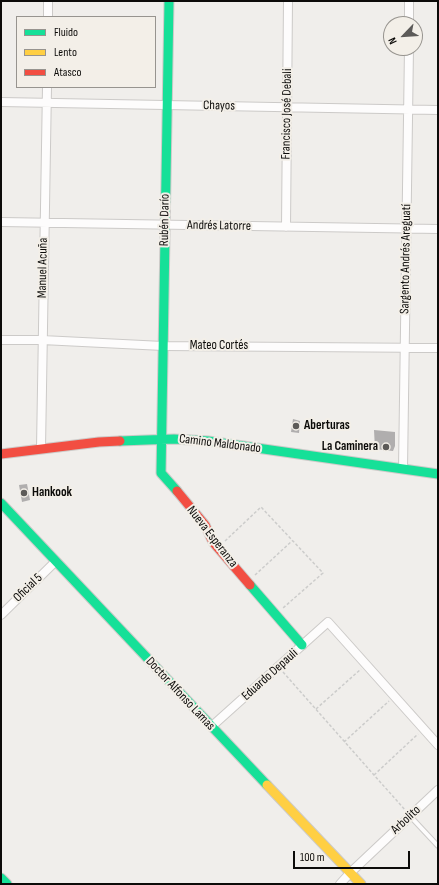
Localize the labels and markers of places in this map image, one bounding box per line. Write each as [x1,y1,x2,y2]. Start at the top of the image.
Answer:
place label: Aberturas [304,418,350,434]
marker: Aberturas [291,421,301,431]
place label: La Caminera [322,439,378,455]
marker: La Caminera [381,442,391,452]
place label: Hankook [32,485,72,501]
marker: Hankook [19,488,29,498]

